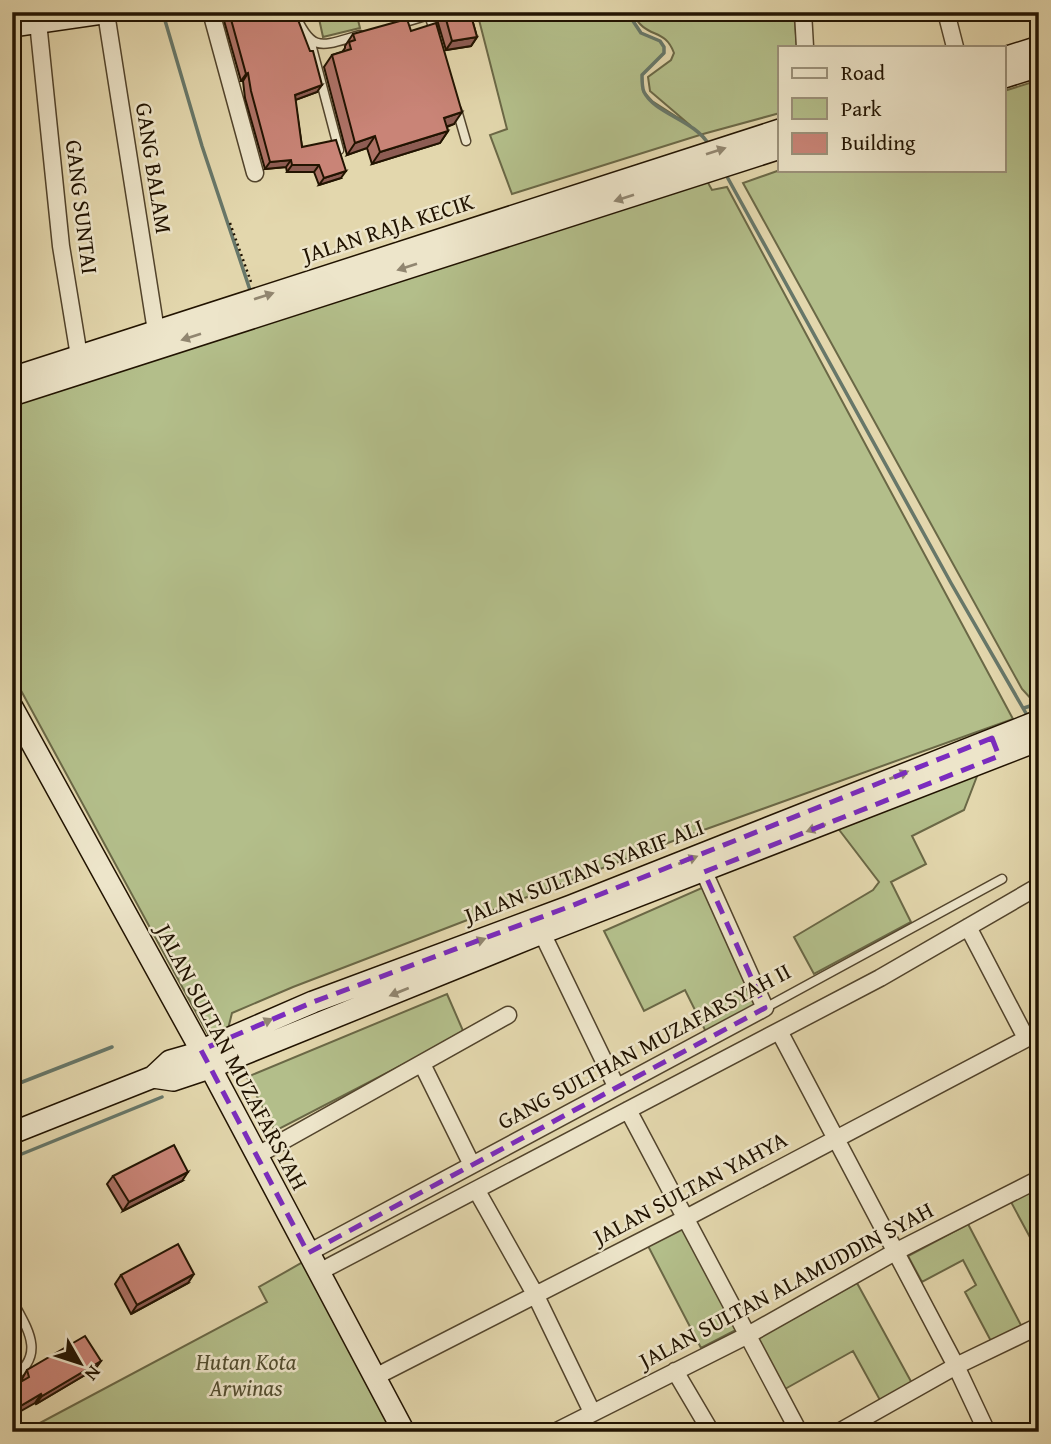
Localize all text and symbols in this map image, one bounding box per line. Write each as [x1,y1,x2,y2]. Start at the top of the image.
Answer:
legend [778,46,1006,172]
text: Road [841,57,886,88]
text: Park [841,93,882,124]
street label: GANG BALAM [128,100,181,236]
text: Building [841,127,916,158]
street label: GANG SUNTAI [58,138,107,276]
one-way arrow [706,145,727,156]
street label: JALAN RAJA KECIK [295,184,478,272]
one-way arrow [613,193,634,203]
one-way arrow [397,263,418,273]
one-way arrow [253,290,274,301]
one-way arrow [180,333,201,343]
one-way arrow [889,770,910,781]
street label: JALAN SULTAN SYARIF ALI [456,810,708,933]
one-way arrow [805,822,826,833]
one-way arrow [678,854,699,865]
street label: JALAN SULTAN MUZAFARSYAH [147,915,317,1196]
one-way arrow [465,936,486,947]
street label: GANG SULTHAN MUZAFARSYAH II [491,954,796,1137]
one-way arrow [388,986,409,997]
one-way arrow [253,1017,274,1028]
street label: JALAN SULTAN YAHYA [584,1122,793,1254]
street label: JALAN SULTAN ALAMUDDIN SYAH [630,1193,939,1378]
north arrow [46,1328,116,1398]
park label: Hutan Kota Arwinas [195,1345,297,1404]
text: N [78,1360,108,1388]

